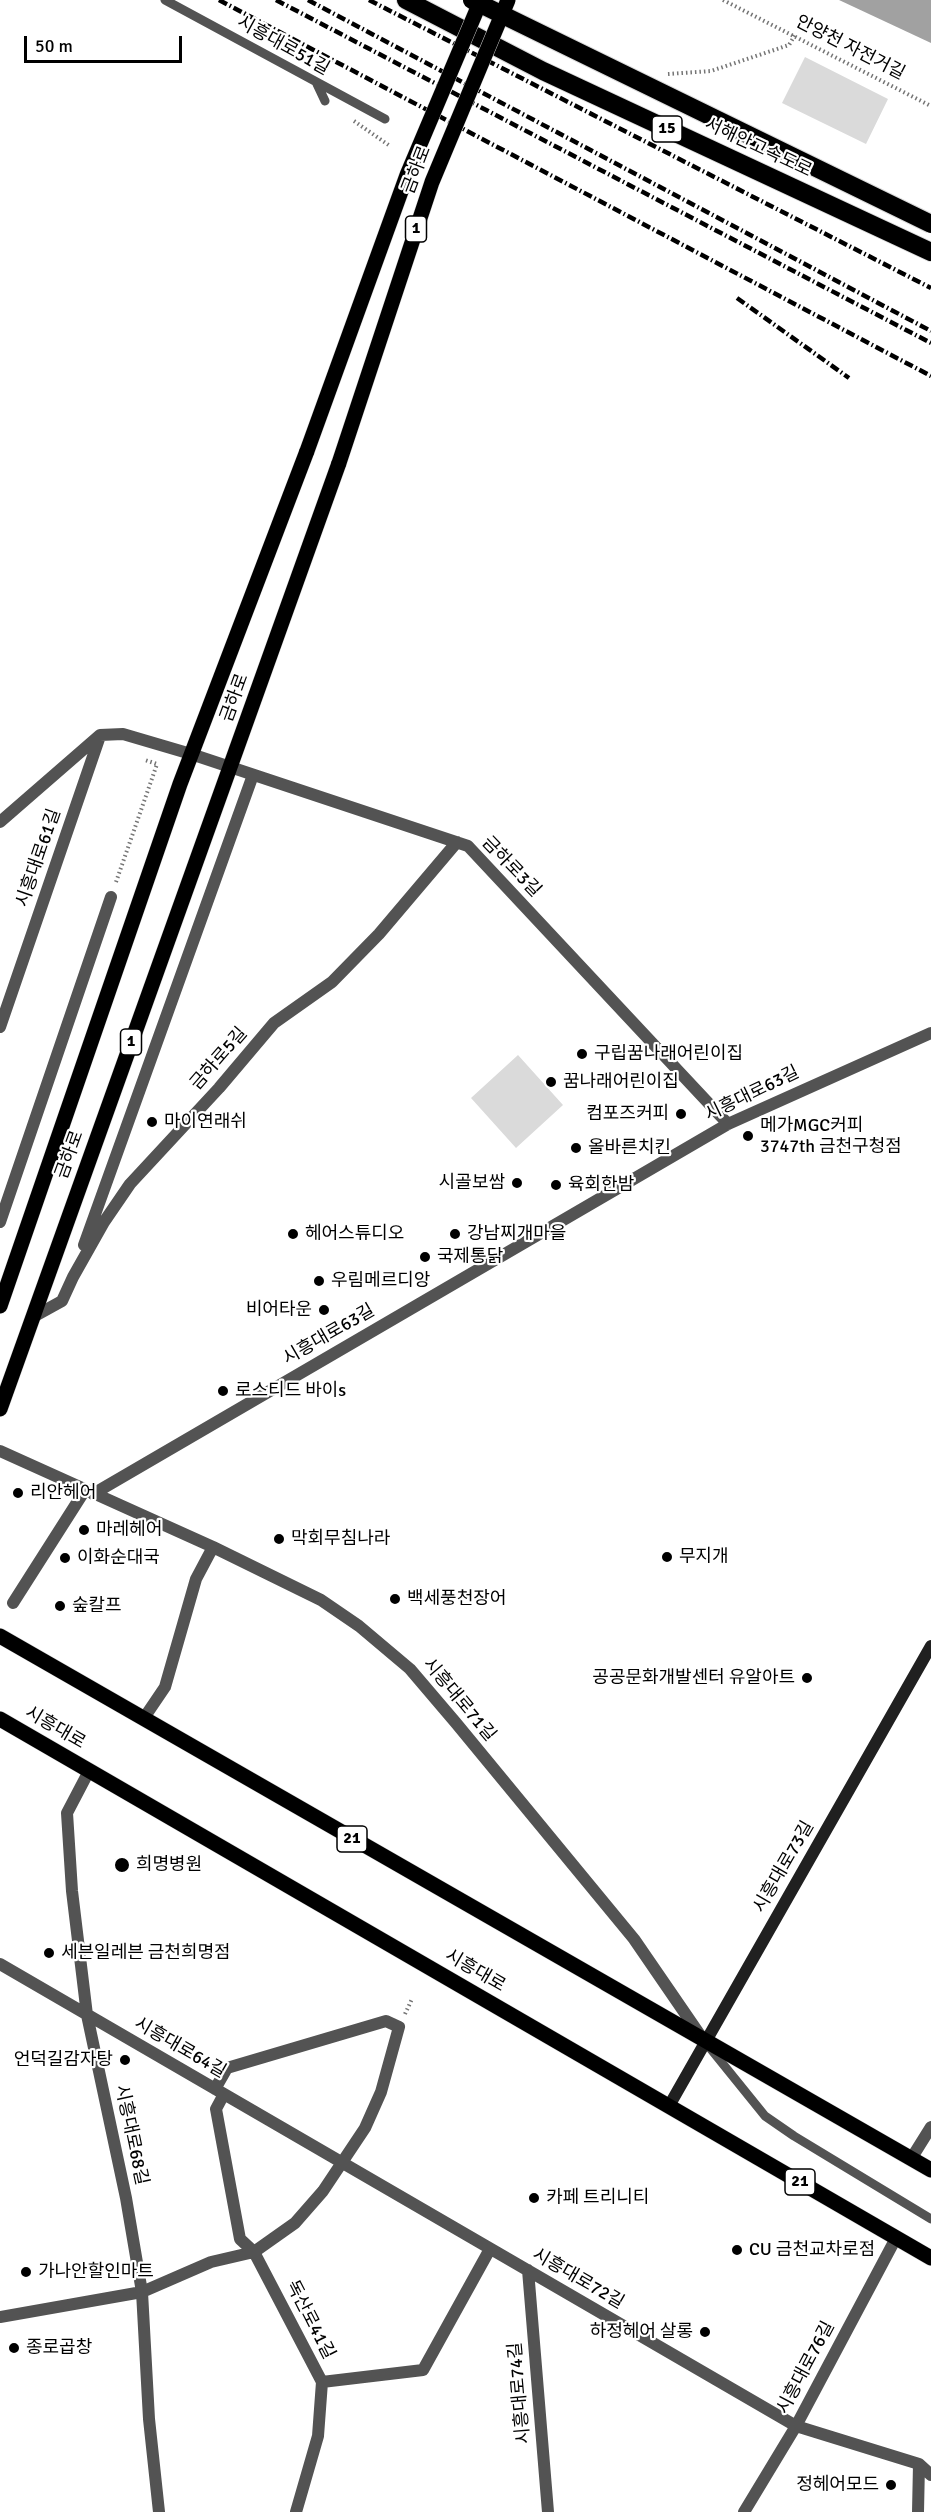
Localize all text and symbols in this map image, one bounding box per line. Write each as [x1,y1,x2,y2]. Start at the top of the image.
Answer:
street label: 안양천 자전거길 [792,11,908,85]
street label: 시흥대로51길 [233,12,333,80]
scale bar [27,24,184,62]
text: 50 m [35,35,73,57]
street label: 서해안고속도로 [701,114,815,182]
road number: 15 [652,116,682,142]
street label: 금하로 [398,143,436,197]
road number: 1 [406,216,426,242]
street label: 금하로 [216,671,254,725]
street label: 시흥대로61길 [12,806,66,910]
street label: 금하로3길 [477,832,545,902]
street label: 금하로5길 [186,1023,252,1095]
road number: 1 [120,1029,142,1055]
place label: 구립꿈나래어린이집 [594,1043,743,1065]
marker: 구립꿈나래어린이집 [575,1047,589,1061]
street label: 시흥대로63길 [701,1062,803,1126]
place label: 꿈나래어린이집 [563,1071,679,1093]
marker: 꿈나래어린이집 [544,1075,558,1089]
place label: 컴포즈커피 [586,1103,669,1125]
marker: 컴포즈커피 [674,1107,688,1121]
place label: 마이연래쉬 [164,1111,247,1133]
marker: 마이연래쉬 [145,1115,159,1129]
place label: 메가MGC커피 3747th 금천구청점 [760,1115,902,1158]
street label: 금하로 [51,1128,89,1182]
marker: 메가MGC커피 3747th 금천구청점 [741,1129,755,1143]
place label: 올바른치킨 [588,1137,671,1159]
marker: 올바른치킨 [569,1141,583,1155]
place label: 시골보쌈 [439,1172,505,1194]
place label: 육회한밤 [568,1174,634,1196]
marker: 시골보쌈 [510,1176,524,1190]
marker: 육회한밤 [549,1178,563,1192]
place label: 헤어스튜디오 [305,1223,404,1245]
place label: 강남찌개마을 [467,1223,566,1245]
marker: 헤어스튜디오 [286,1227,300,1241]
marker: 강남찌개마을 [448,1227,462,1241]
place label: 국제통닭 [437,1246,503,1268]
marker: 국제통닭 [418,1250,432,1264]
place label: 우림메르디앙 [331,1270,430,1292]
marker: 우림메르디앙 [312,1274,326,1288]
place label: 비어타운 [246,1299,312,1321]
street label: 시흥대로63길 [279,1300,379,1370]
marker: 비어타운 [317,1303,331,1317]
place label: 로스티드 바이s [235,1380,346,1402]
marker: 로스티드 바이s [216,1384,230,1398]
place label: 리안헤어 [30,1482,96,1504]
marker: 리안헤어 [11,1486,25,1500]
place label: 마레헤어 [96,1519,162,1541]
marker: 마레헤어 [77,1523,91,1537]
place label: 막회무침나라 [291,1528,390,1550]
marker: 막회무침나라 [272,1532,286,1546]
place label: 무지개 [679,1546,729,1568]
place label: 이화순대국 [77,1547,160,1569]
marker: 무지개 [660,1550,674,1564]
marker: 이화순대국 [58,1551,72,1565]
place label: 백세풍천장어 [407,1588,506,1610]
marker: 백세풍천장어 [388,1592,402,1606]
place label: 숲칼프 [72,1595,122,1617]
marker: 숲칼프 [53,1599,67,1613]
street label: 시흥대로71길 [418,1654,500,1746]
place label: 공공문화개발센터 유알아트 [592,1667,795,1689]
marker: 공공문화개발센터 유알아트 [800,1671,814,1685]
street label: 시흥대로 [21,1702,89,1754]
street label: 시흥대로73길 [749,1817,819,1917]
road number: 21 [337,1826,367,1852]
place label: 희명병원 [136,1854,202,1876]
marker: 희명병원 [113,1856,131,1874]
place label: 세븐일레븐 금천희명점 [61,1942,231,1964]
street label: 시흥대로 [441,1945,509,1997]
marker: 세븐일레븐 금천희명점 [42,1946,56,1960]
street label: 시흥대로64길 [130,2013,230,2083]
place label: 언덕길감자탕 [14,2049,113,2071]
marker: 언덕길감자탕 [118,2053,132,2067]
street label: 시흥대로68길 [110,2083,152,2187]
road number: 21 [785,2169,815,2195]
place label: 카페 트리니티 [546,2187,649,2209]
marker: 카페 트리니티 [527,2191,541,2205]
place label: CU 금천교차로점 [749,2239,875,2261]
marker: CU 금천교차로점 [730,2243,744,2257]
street label: 시흥대로72길 [528,2244,628,2314]
place label: 가나안할인마트 [38,2261,154,2283]
marker: 가나안할인마트 [19,2265,33,2279]
street label: 독산로41길 [281,2277,339,2363]
street label: 시흥대로76길 [772,2318,840,2418]
place label: 하정헤어 살롱 [590,2321,693,2343]
marker: 하정헤어 살롱 [698,2325,712,2339]
place label: 종로곱창 [26,2337,92,2359]
marker: 종로곱창 [7,2341,21,2355]
street label: 시흥대로74길 [505,2341,535,2445]
place label: 정헤어모드 [796,2474,879,2496]
marker: 정헤어모드 [884,2478,898,2492]

